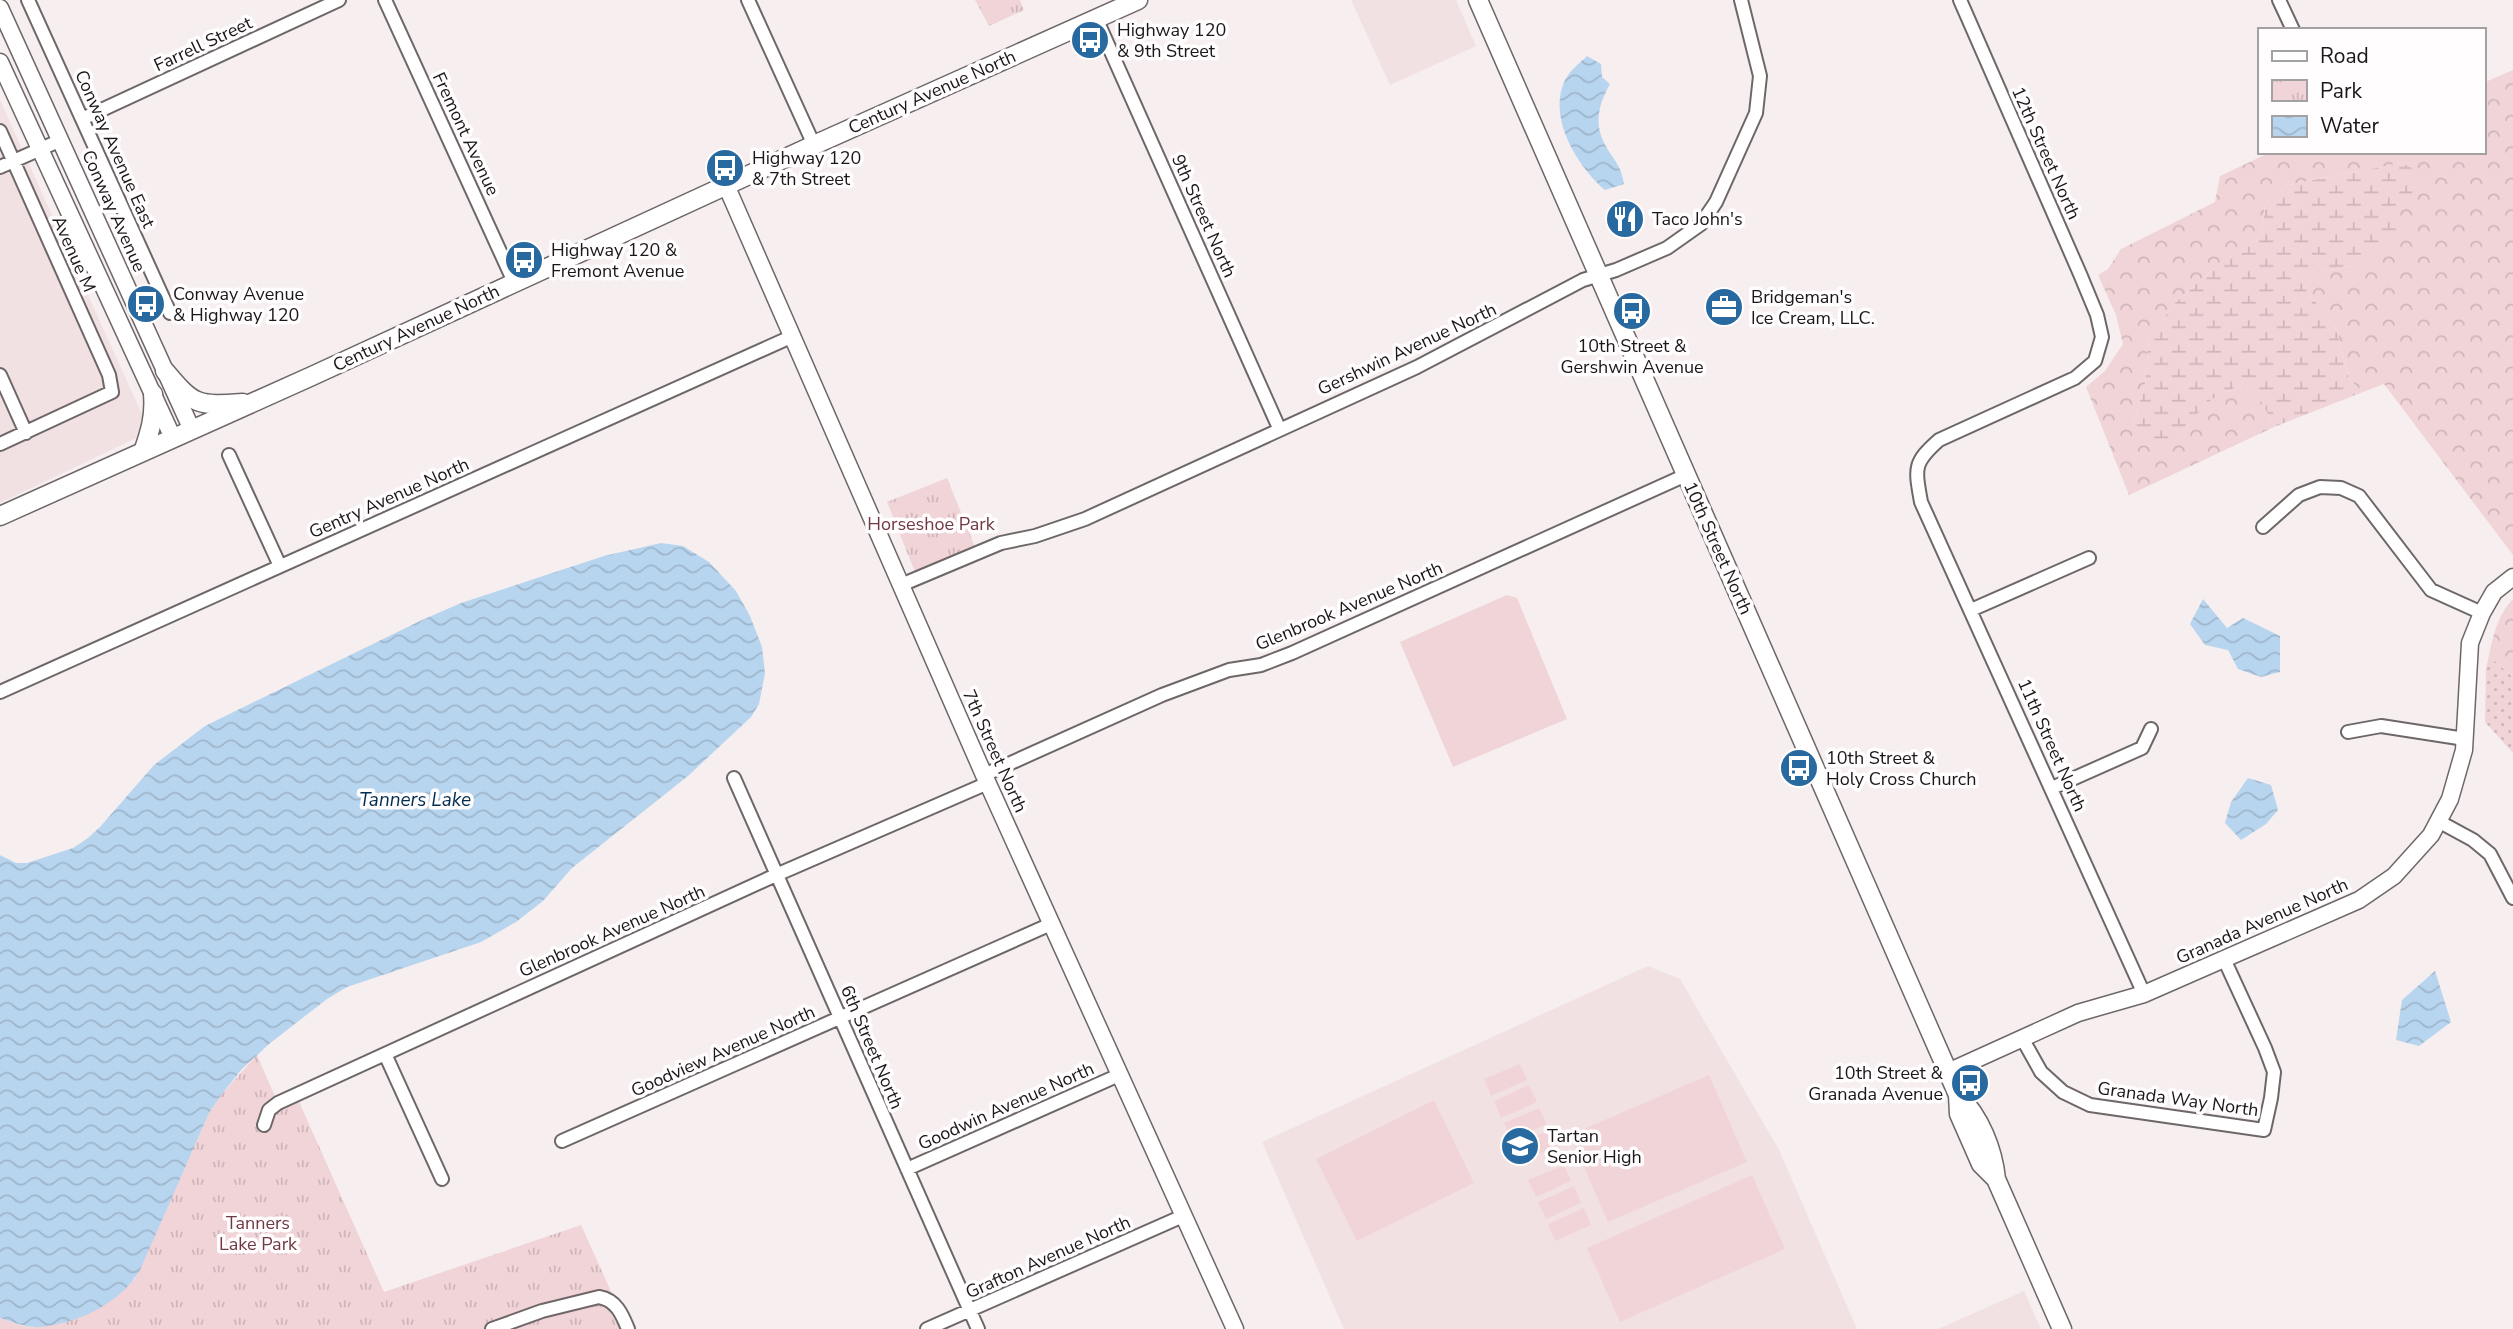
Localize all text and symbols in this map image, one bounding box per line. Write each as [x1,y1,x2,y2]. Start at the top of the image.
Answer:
street label: Farrell Street [150,10,257,77]
place label: Highway 120 & 9th Street [1117,18,1226,63]
bus stop icon: Highway 120 & 9th Street [1069,19,1111,61]
legend [2258,28,2485,154]
text: Road [2320,42,2369,70]
street label: Century Avenue North [844,44,1020,140]
street label: Conway Avenue East [70,67,160,231]
street label: Fremont Avenue [427,68,505,200]
text: Park [2320,77,2362,105]
street label: 12th Street North [2006,83,2086,223]
text: Water [2320,112,2379,140]
place label: Highway 120 & 7th Street [752,146,861,191]
street label: Conway Avenue [77,147,151,275]
bus stop icon: Highway 120 & 7th Street [704,147,746,189]
street label: 9th Street North [1166,151,1242,281]
restaurant icon: Taco John's [1604,198,1646,240]
place label: Taco John's [1652,207,1743,231]
street label: Avenue M [47,212,101,296]
place label: Highway 120 & Fremont Avenue [551,238,684,283]
bus stop icon: Highway 120 & Fremont Avenue [503,239,545,281]
street label: Century Avenue North [329,279,503,377]
place label: Conway Avenue & Highway 120 [173,282,304,327]
bus stop icon: Conway Avenue & Highway 120 [125,283,167,325]
place label: Bridgeman's Ice Cream, LLC. [1751,285,1875,330]
office icon: Bridgeman's Ice Cream, LLC. [1703,286,1745,328]
bus stop icon: 10th Street & Gershwin Avenue [1611,290,1653,332]
street label: Gershwin Avenue North [1314,297,1500,401]
place label: 10th Street & Gershwin Avenue [1560,334,1704,379]
street label: Gentry Avenue North [305,452,473,544]
street label: 10th Street North [1678,478,1758,618]
park label: Horseshoe Park [867,512,996,536]
street label: Glenbrook Avenue North [1252,556,1446,656]
street label: 11th Street North [2012,675,2092,815]
street label: 7th Street North [957,686,1033,816]
place label: 10th Street & Holy Cross Church [1826,746,1976,791]
bus stop icon: 10th Street & Holy Cross Church [1778,747,1820,789]
water label: Tanners Lake [359,787,471,813]
street label: Granada Avenue North [2172,872,2352,970]
street label: Glenbrook Avenue North [515,879,709,983]
street label: 6th Street North [835,981,909,1113]
street label: Goodview Avenue North [627,1000,819,1102]
street label: Goodwin Avenue North [914,1056,1098,1156]
place label: 10th Street & Granada Avenue [1808,1061,1944,1106]
bus stop icon: 10th Street & Granada Avenue [1949,1062,1991,1104]
street label: Granada Way North [2096,1076,2260,1122]
place label: Tartan Senior High [1547,1124,1642,1169]
school or university icon: Tartan Senior High [1499,1125,1541,1167]
street label: Grafton Avenue North [962,1210,1134,1304]
park label: Tanners Lake Park [219,1211,298,1256]

